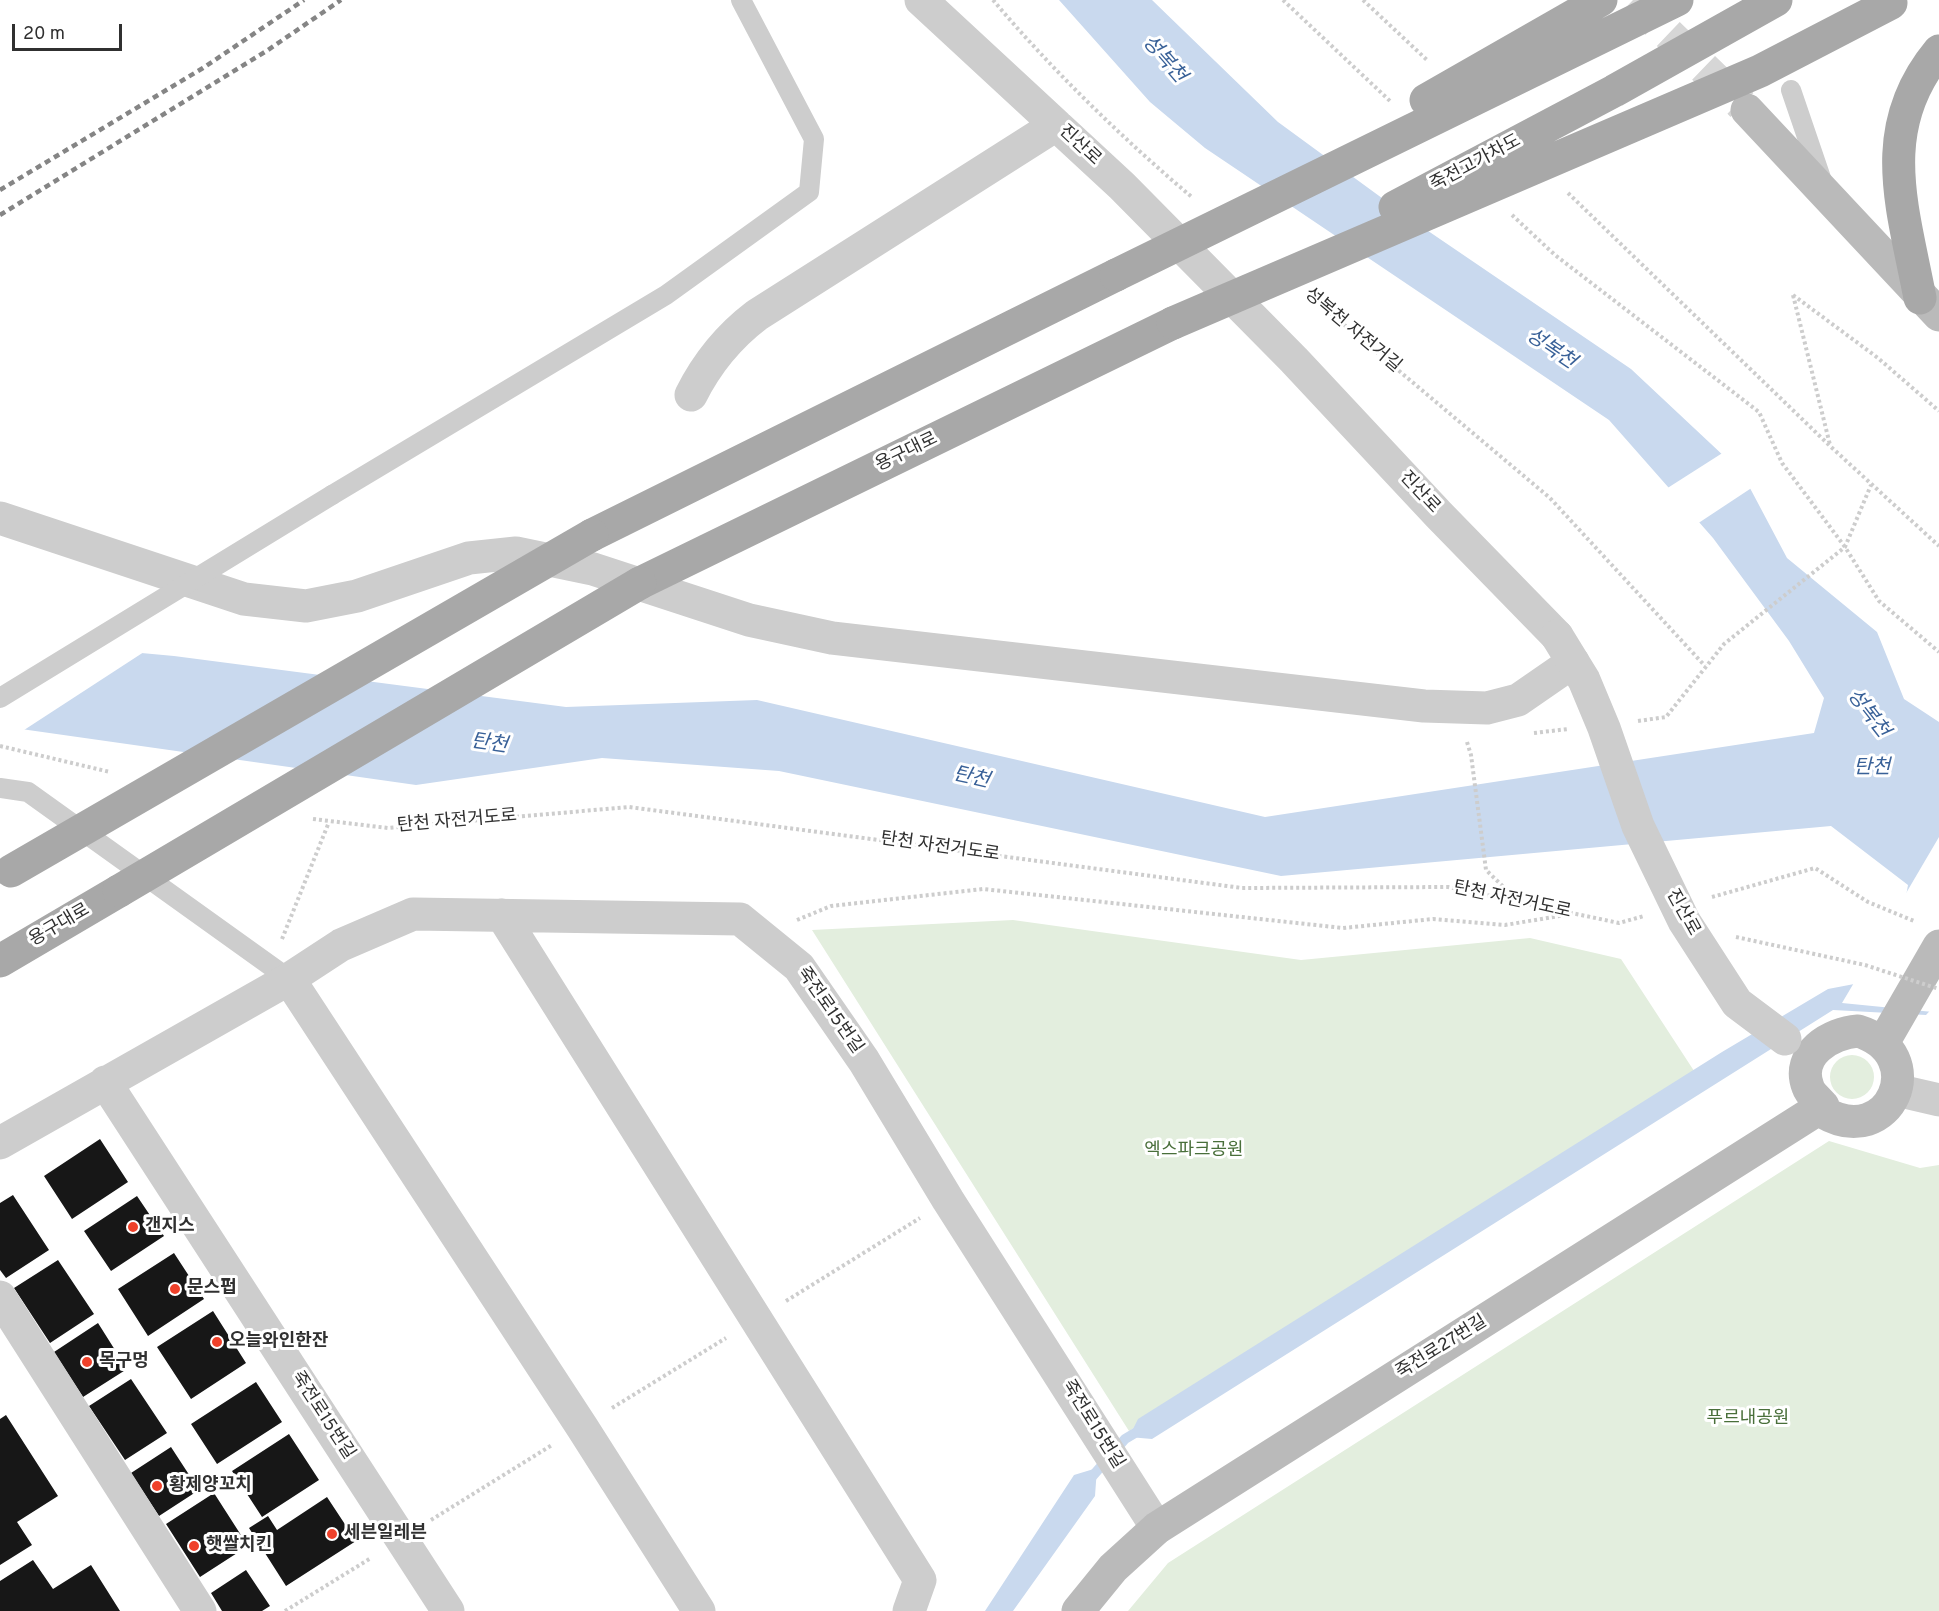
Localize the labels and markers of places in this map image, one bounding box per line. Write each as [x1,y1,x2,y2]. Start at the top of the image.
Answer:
place label: 갠지스 [145,1216,195,1238]
marker: 갠지스 [126,1220,140,1234]
place label: 문스펍 [187,1278,237,1300]
marker: 문스펍 [168,1282,182,1296]
place label: 오늘와인한잔 [229,1331,328,1353]
marker: 오늘와인한잔 [210,1335,224,1349]
place label: 목구멍 [99,1351,149,1373]
marker: 목구멍 [80,1355,94,1369]
place label: 황제양꼬치 [169,1475,252,1497]
marker: 황제양꼬치 [150,1479,164,1493]
place label: 세븐일레븐 [344,1523,427,1545]
marker: 세븐일레븐 [325,1527,339,1541]
place label: 햇쌀치킨 [206,1535,272,1557]
marker: 햇쌀치킨 [187,1539,201,1553]

